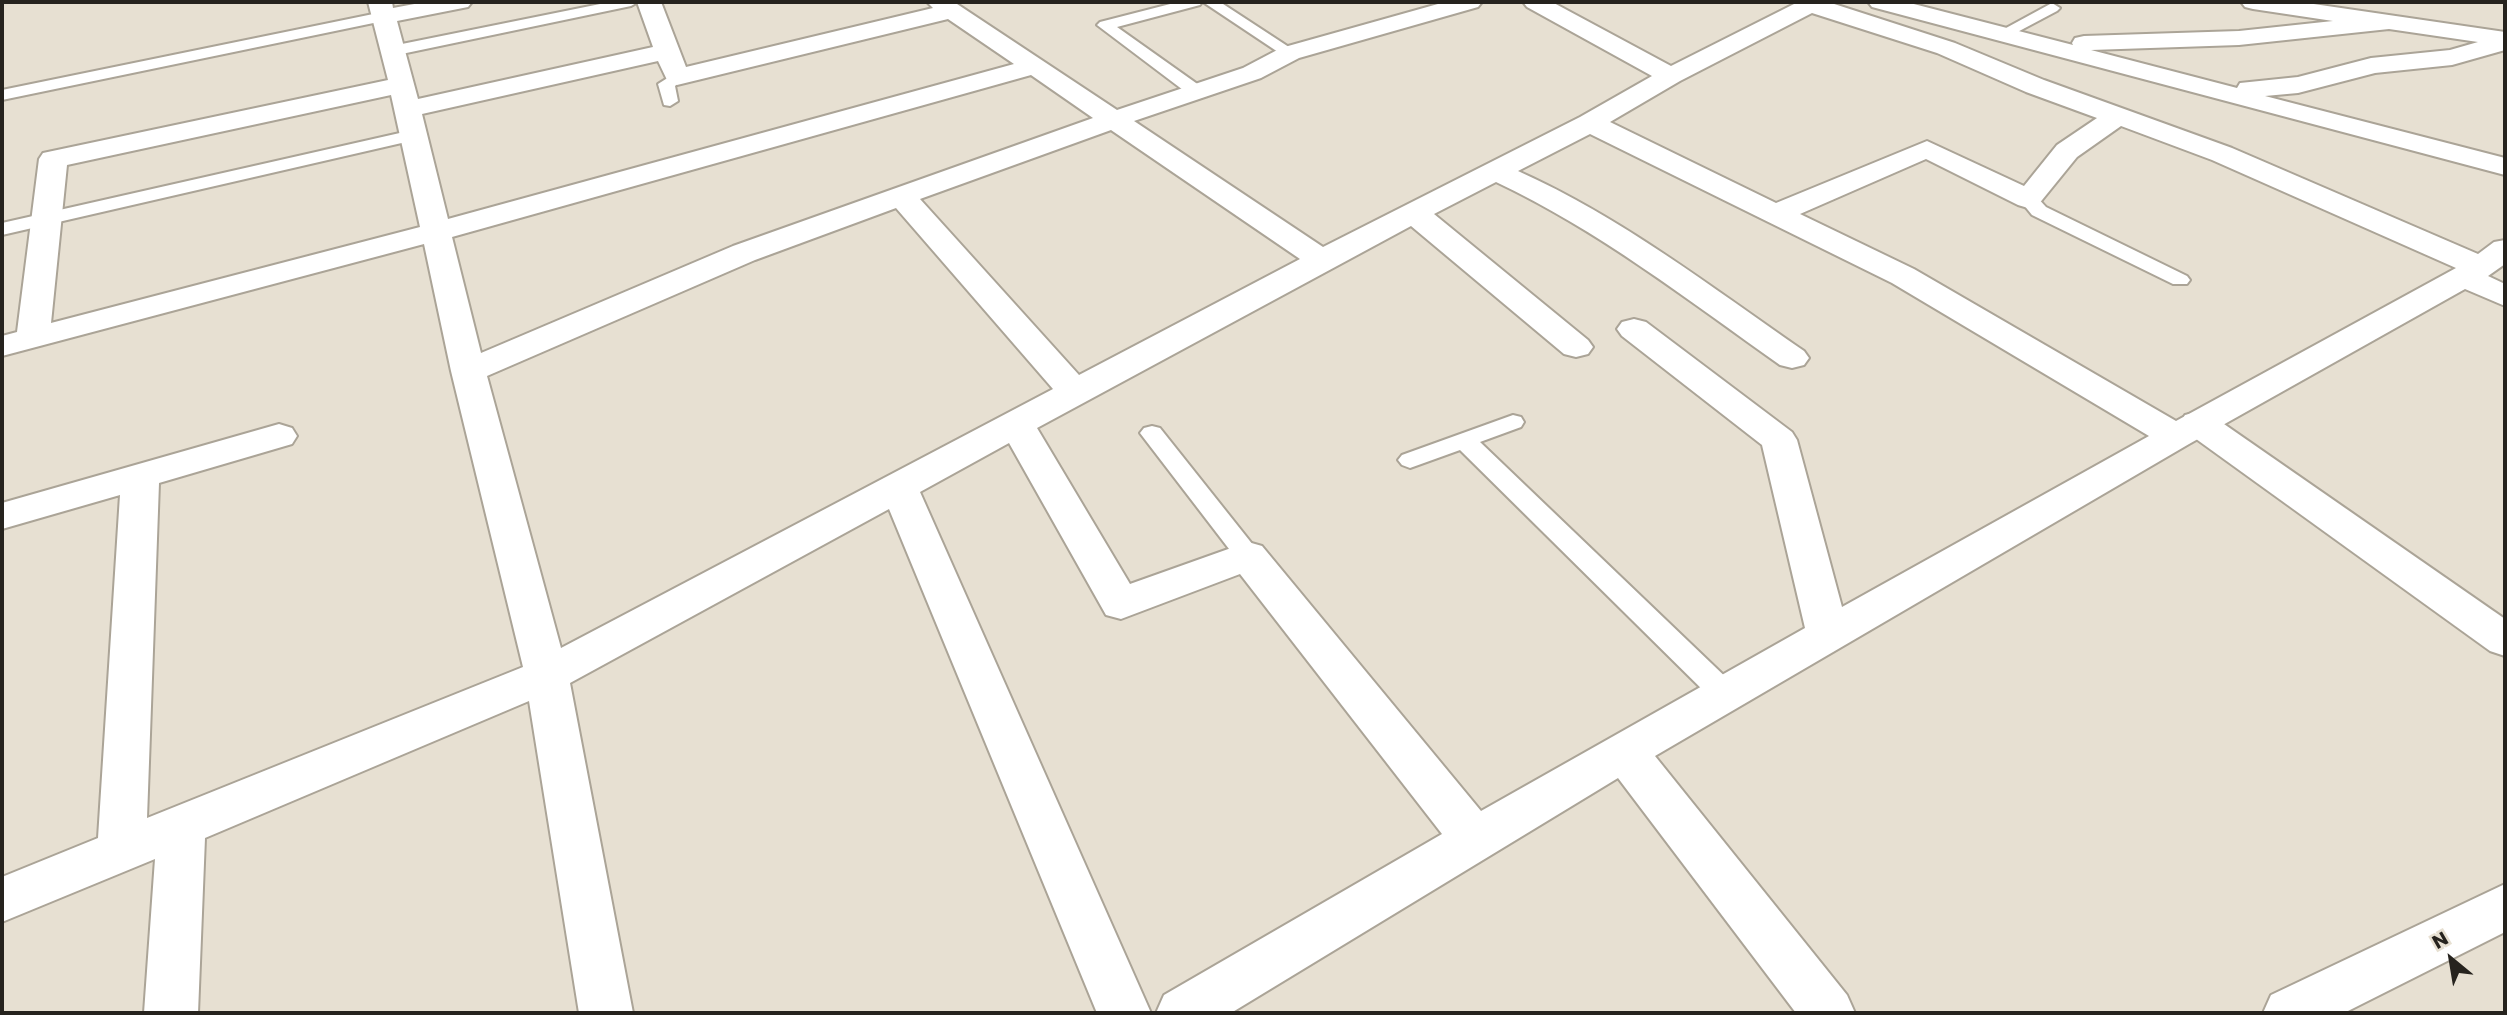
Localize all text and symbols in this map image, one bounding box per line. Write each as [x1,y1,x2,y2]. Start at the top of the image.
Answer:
north arrow [2416,924,2486,994]
text: N [2427,925,2453,956]

